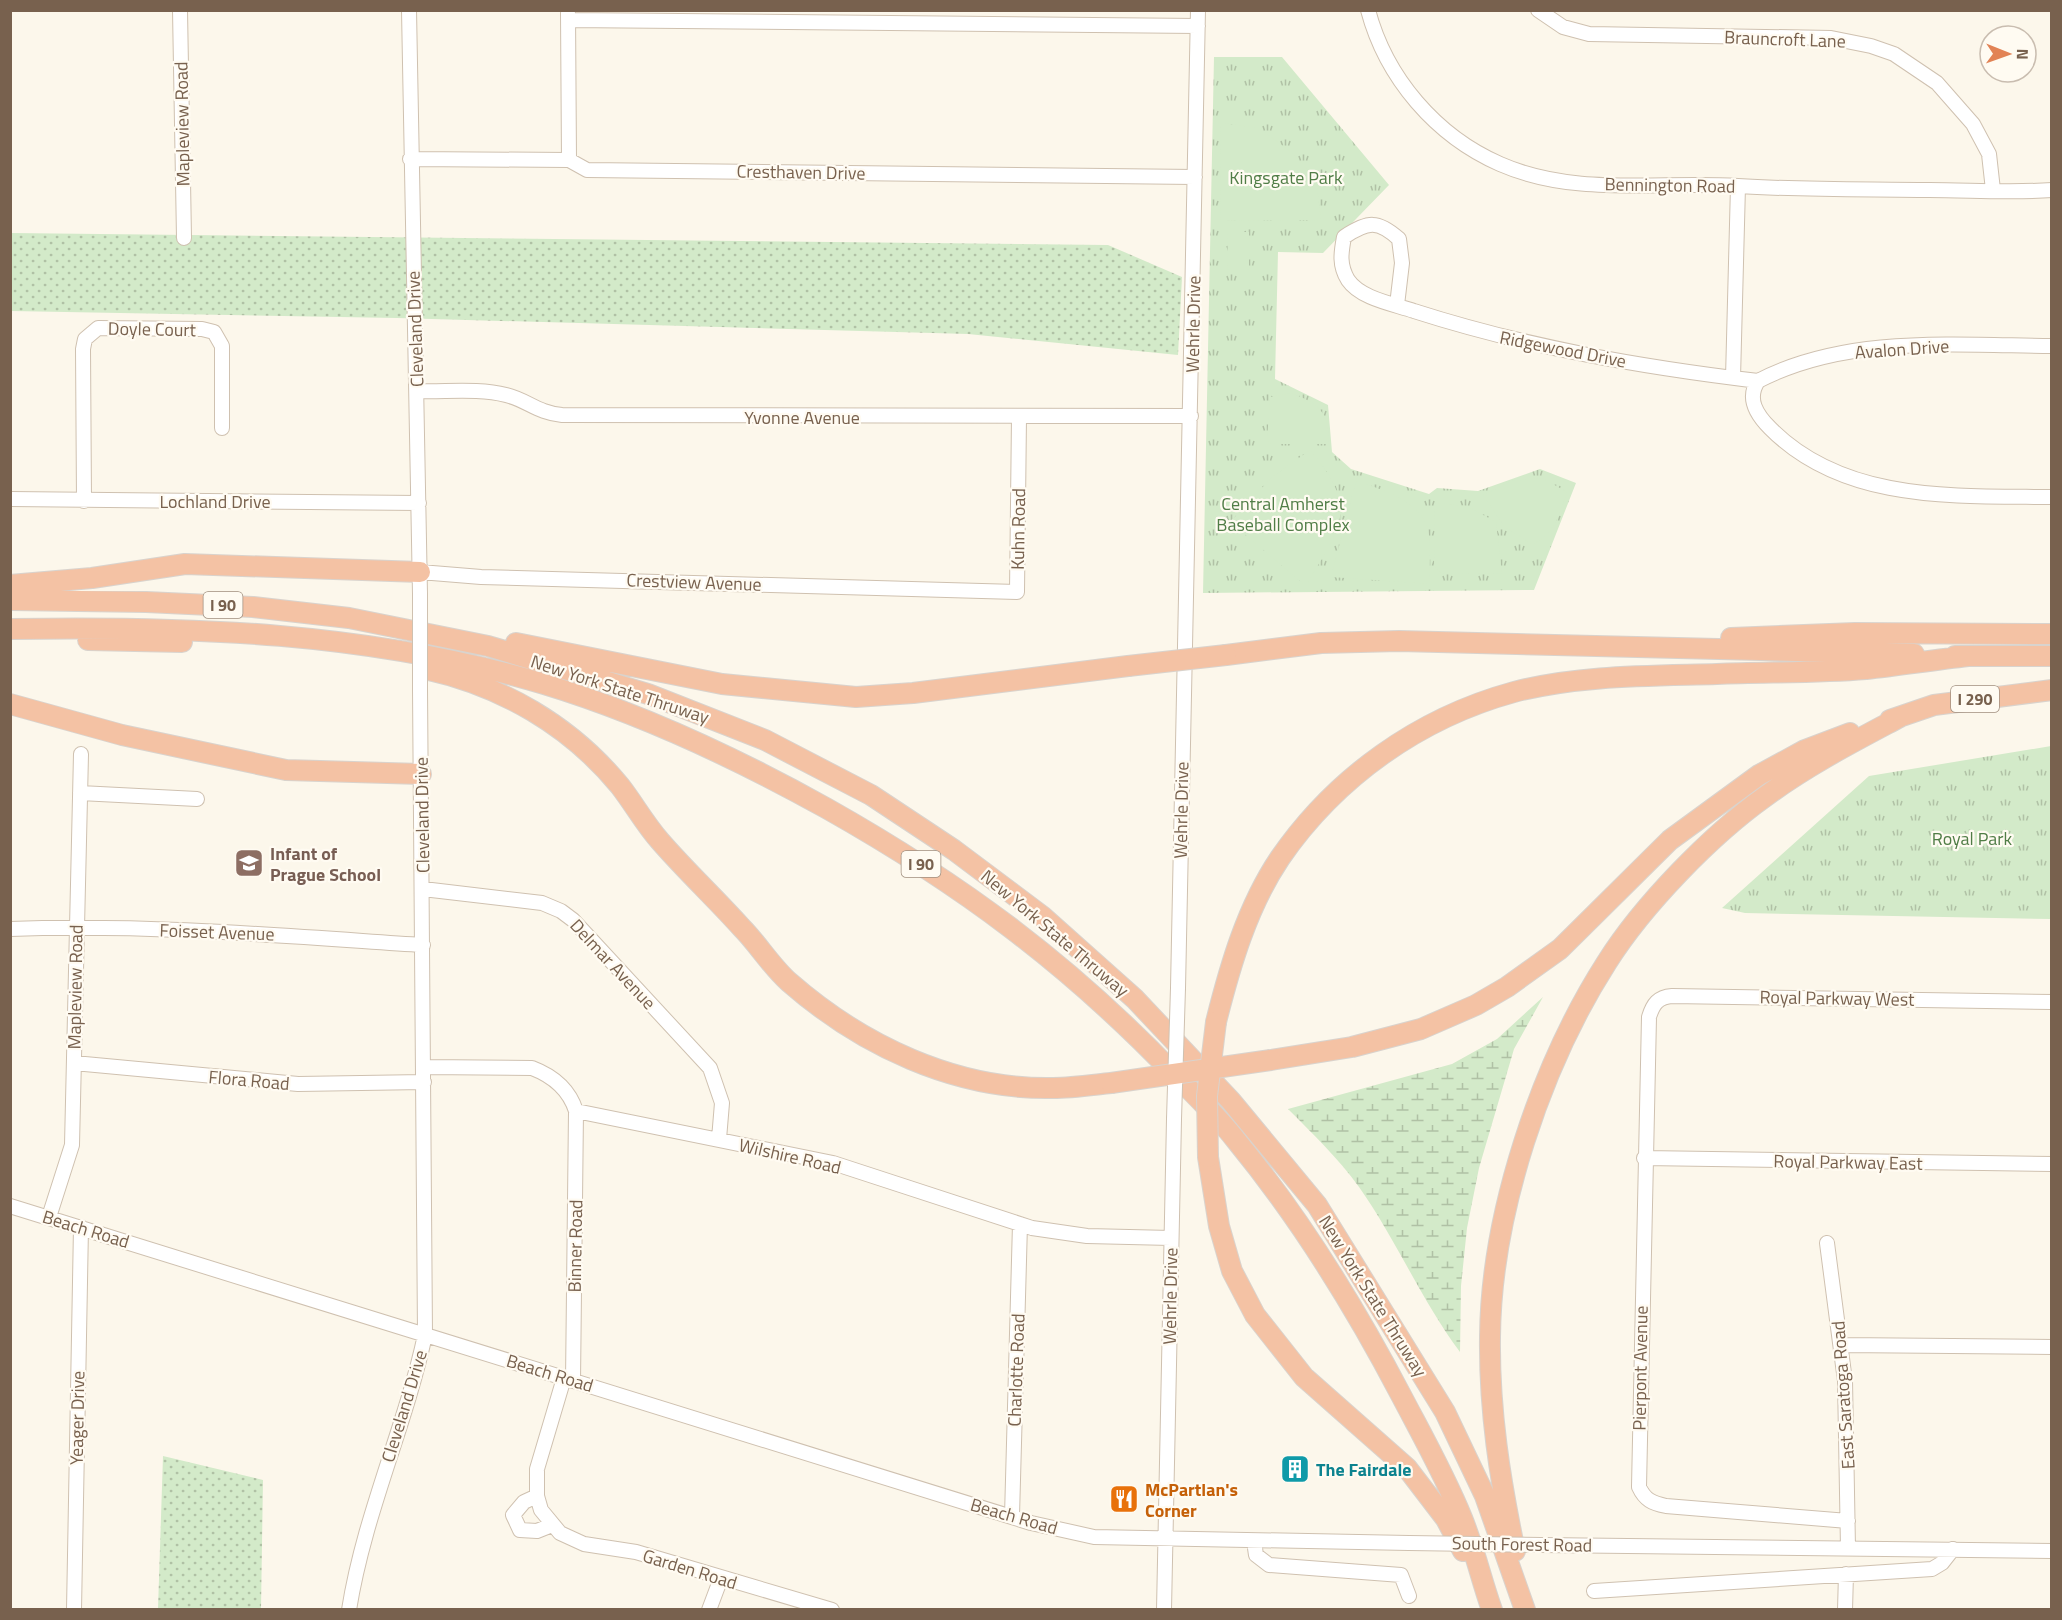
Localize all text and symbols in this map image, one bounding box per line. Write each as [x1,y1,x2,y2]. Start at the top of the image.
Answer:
street label: Brauncroft Lane [1724,23,1846,55]
north arrow [1978,24,2038,84]
text: N [2011,49,2035,60]
street label: Mapleview Road [167,61,197,187]
street label: Cresthaven Drive [736,157,866,187]
park label: Kingsgate Park [1229,164,1343,191]
street label: Bennington Road [1604,170,1736,200]
street label: Cleveland Drive [399,270,431,388]
street label: Wehrle Drive [1179,275,1207,373]
street label: Doyle Court [108,315,197,343]
street label: Ridgewood Drive [1497,324,1629,374]
street label: Avalon Drive [1854,332,1950,366]
street label: Yvonne Avenue [744,404,860,431]
street label: Lochland Drive [159,488,271,515]
street label: Kuhn Road [1004,488,1032,570]
park label: Central Amherst Baseball Complex [1216,490,1350,538]
street label: Crestview Avenue [626,566,762,598]
road number: I 90 [204,592,242,618]
street label: New York State Thruway [527,647,713,731]
road number: I 290 [1951,686,1999,712]
street label: Cleveland Drive [407,757,437,873]
street label: Wehrle Drive [1167,761,1195,859]
park label: Royal Park [1932,825,2013,852]
place label: Infant of Prague School [270,840,381,888]
school or university icon: Infant of Prague School [233,847,265,879]
road number: I 90 [902,851,940,877]
street label: New York State Thruway [975,863,1135,1003]
street label: Delmar Avenue [564,913,662,1015]
street label: Foisset Avenue [159,917,275,947]
street label: Mapleview Road [60,924,90,1050]
street label: Royal Parkway West [1759,983,1915,1013]
street label: Flora Road [207,1063,291,1097]
street label: Wilshire Road [736,1131,844,1181]
street label: Royal Parkway East [1773,1147,1924,1177]
street label: Binner Road [561,1199,589,1293]
street label: Beach Road [39,1203,133,1255]
street label: New York State Thruway [1312,1210,1434,1382]
street label: Wehrle Drive [1156,1247,1184,1345]
street label: Pierpont Avenue [1625,1305,1655,1431]
street label: Charlotte Road [1001,1313,1031,1427]
street label: East Saratoga Road [1824,1320,1862,1470]
street label: Cleveland Drive [374,1347,434,1465]
street label: Beach Road [503,1347,597,1399]
street label: Yeager Drive [63,1371,91,1465]
building icon: The Fairdale [1279,1453,1311,1485]
place label: The Fairdale [1316,1456,1411,1483]
place label: McPartlan's Corner [1145,1476,1238,1524]
restaurant icon: McPartlan's Corner [1108,1483,1140,1515]
street label: Beach Road [967,1491,1061,1541]
street label: South Forest Road [1452,1529,1592,1559]
street label: Garden Road [640,1542,740,1596]

